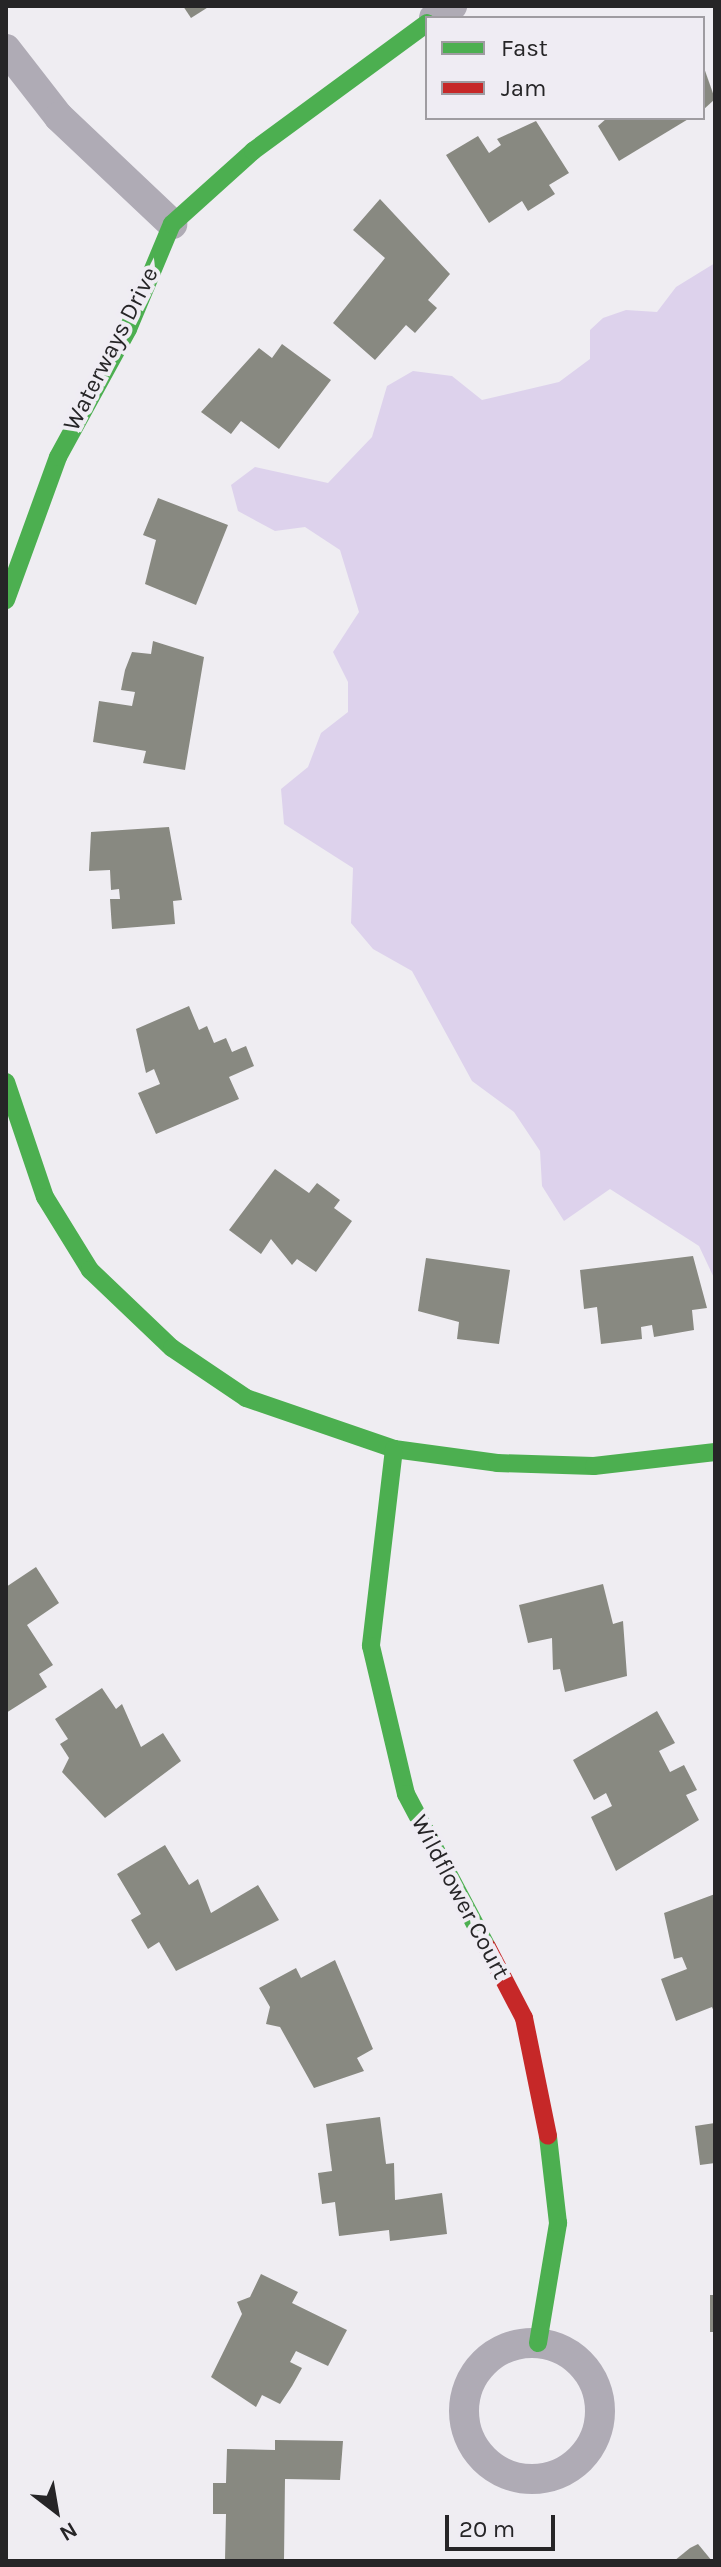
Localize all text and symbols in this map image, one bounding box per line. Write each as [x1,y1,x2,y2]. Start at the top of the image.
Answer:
legend [425,16,705,120]
text: Fast [501,34,548,62]
text: Jam [501,74,546,102]
street label: Waterways Drive [57,262,165,436]
street label: Wildflower Court [405,1810,515,1984]
north arrow [16,2471,96,2551]
scale bar [449,2499,559,2549]
text: 20 m [459,2515,515,2543]
text: N [55,2516,82,2547]

